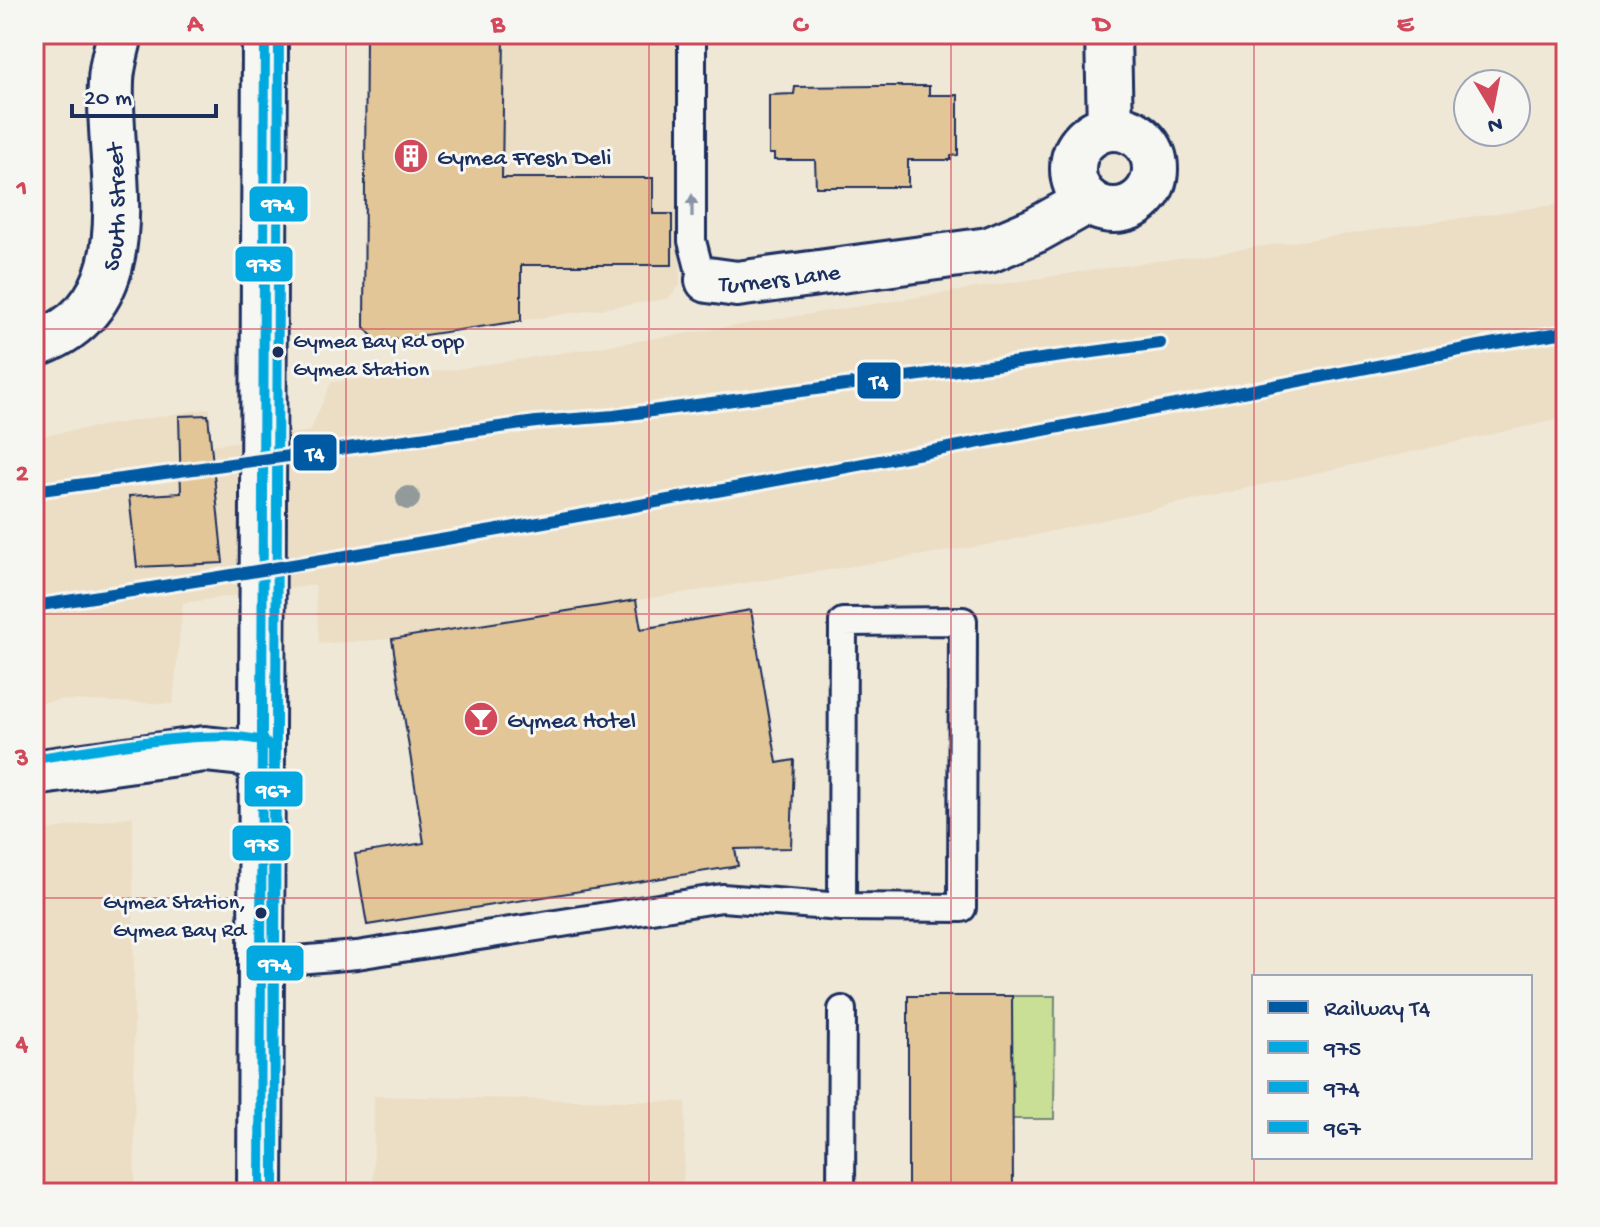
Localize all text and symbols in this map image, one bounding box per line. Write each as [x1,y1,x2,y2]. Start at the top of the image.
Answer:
text: A [186,11,204,42]
text: B [490,11,506,42]
text: C [793,11,810,42]
text: D [1092,11,1112,42]
text: E [1397,11,1415,42]
scale bar [72,68,216,118]
north arrow [1452,68,1532,148]
text: 20 m [84,85,132,114]
text: N [1485,110,1504,138]
building icon: Gymea Fresh Deli [392,137,430,175]
street label: South Street [98,140,134,274]
place label: Gymea Fresh Deli [437,145,612,174]
text: 1 [16,175,27,206]
line badge: 974 [248,185,309,223]
one-way arrow [686,193,698,218]
text: 974 [261,194,295,220]
line badge: 975 [234,245,294,283]
text: 975 [246,254,281,280]
street label: Turners Lane [715,259,843,302]
place label: Gymea Bay Rd opp Gymea Station [293,330,464,384]
marker: Gymea Bay Rd opp Gymea Station [270,344,286,360]
line badge: T4 [856,361,902,400]
text: T4 [868,371,889,397]
line badge: T4 [292,433,338,472]
text: T4 [304,443,325,469]
text: 2 [16,460,29,491]
bar icon: Gymea Hotel [462,700,500,738]
place label: Gymea Hotel [507,708,636,737]
text: 3 [14,745,29,776]
line badge: 967 [243,770,304,808]
text: 967 [255,780,291,806]
line badge: 975 [231,824,292,862]
text: 975 [244,834,279,860]
place label: Gymea Station, Gymea Bay Rd [103,891,248,945]
marker: Gymea Station, Gymea Bay Rd [253,905,269,921]
line badge: 974 [245,944,305,982]
text: 974 [258,954,292,980]
legend [1252,975,1532,1159]
text: Railway T4 [1324,996,1431,1025]
text: 4 [15,1030,29,1061]
text: 975 [1323,1036,1361,1065]
text: 974 [1323,1076,1361,1105]
text: 967 [1323,1116,1361,1145]

